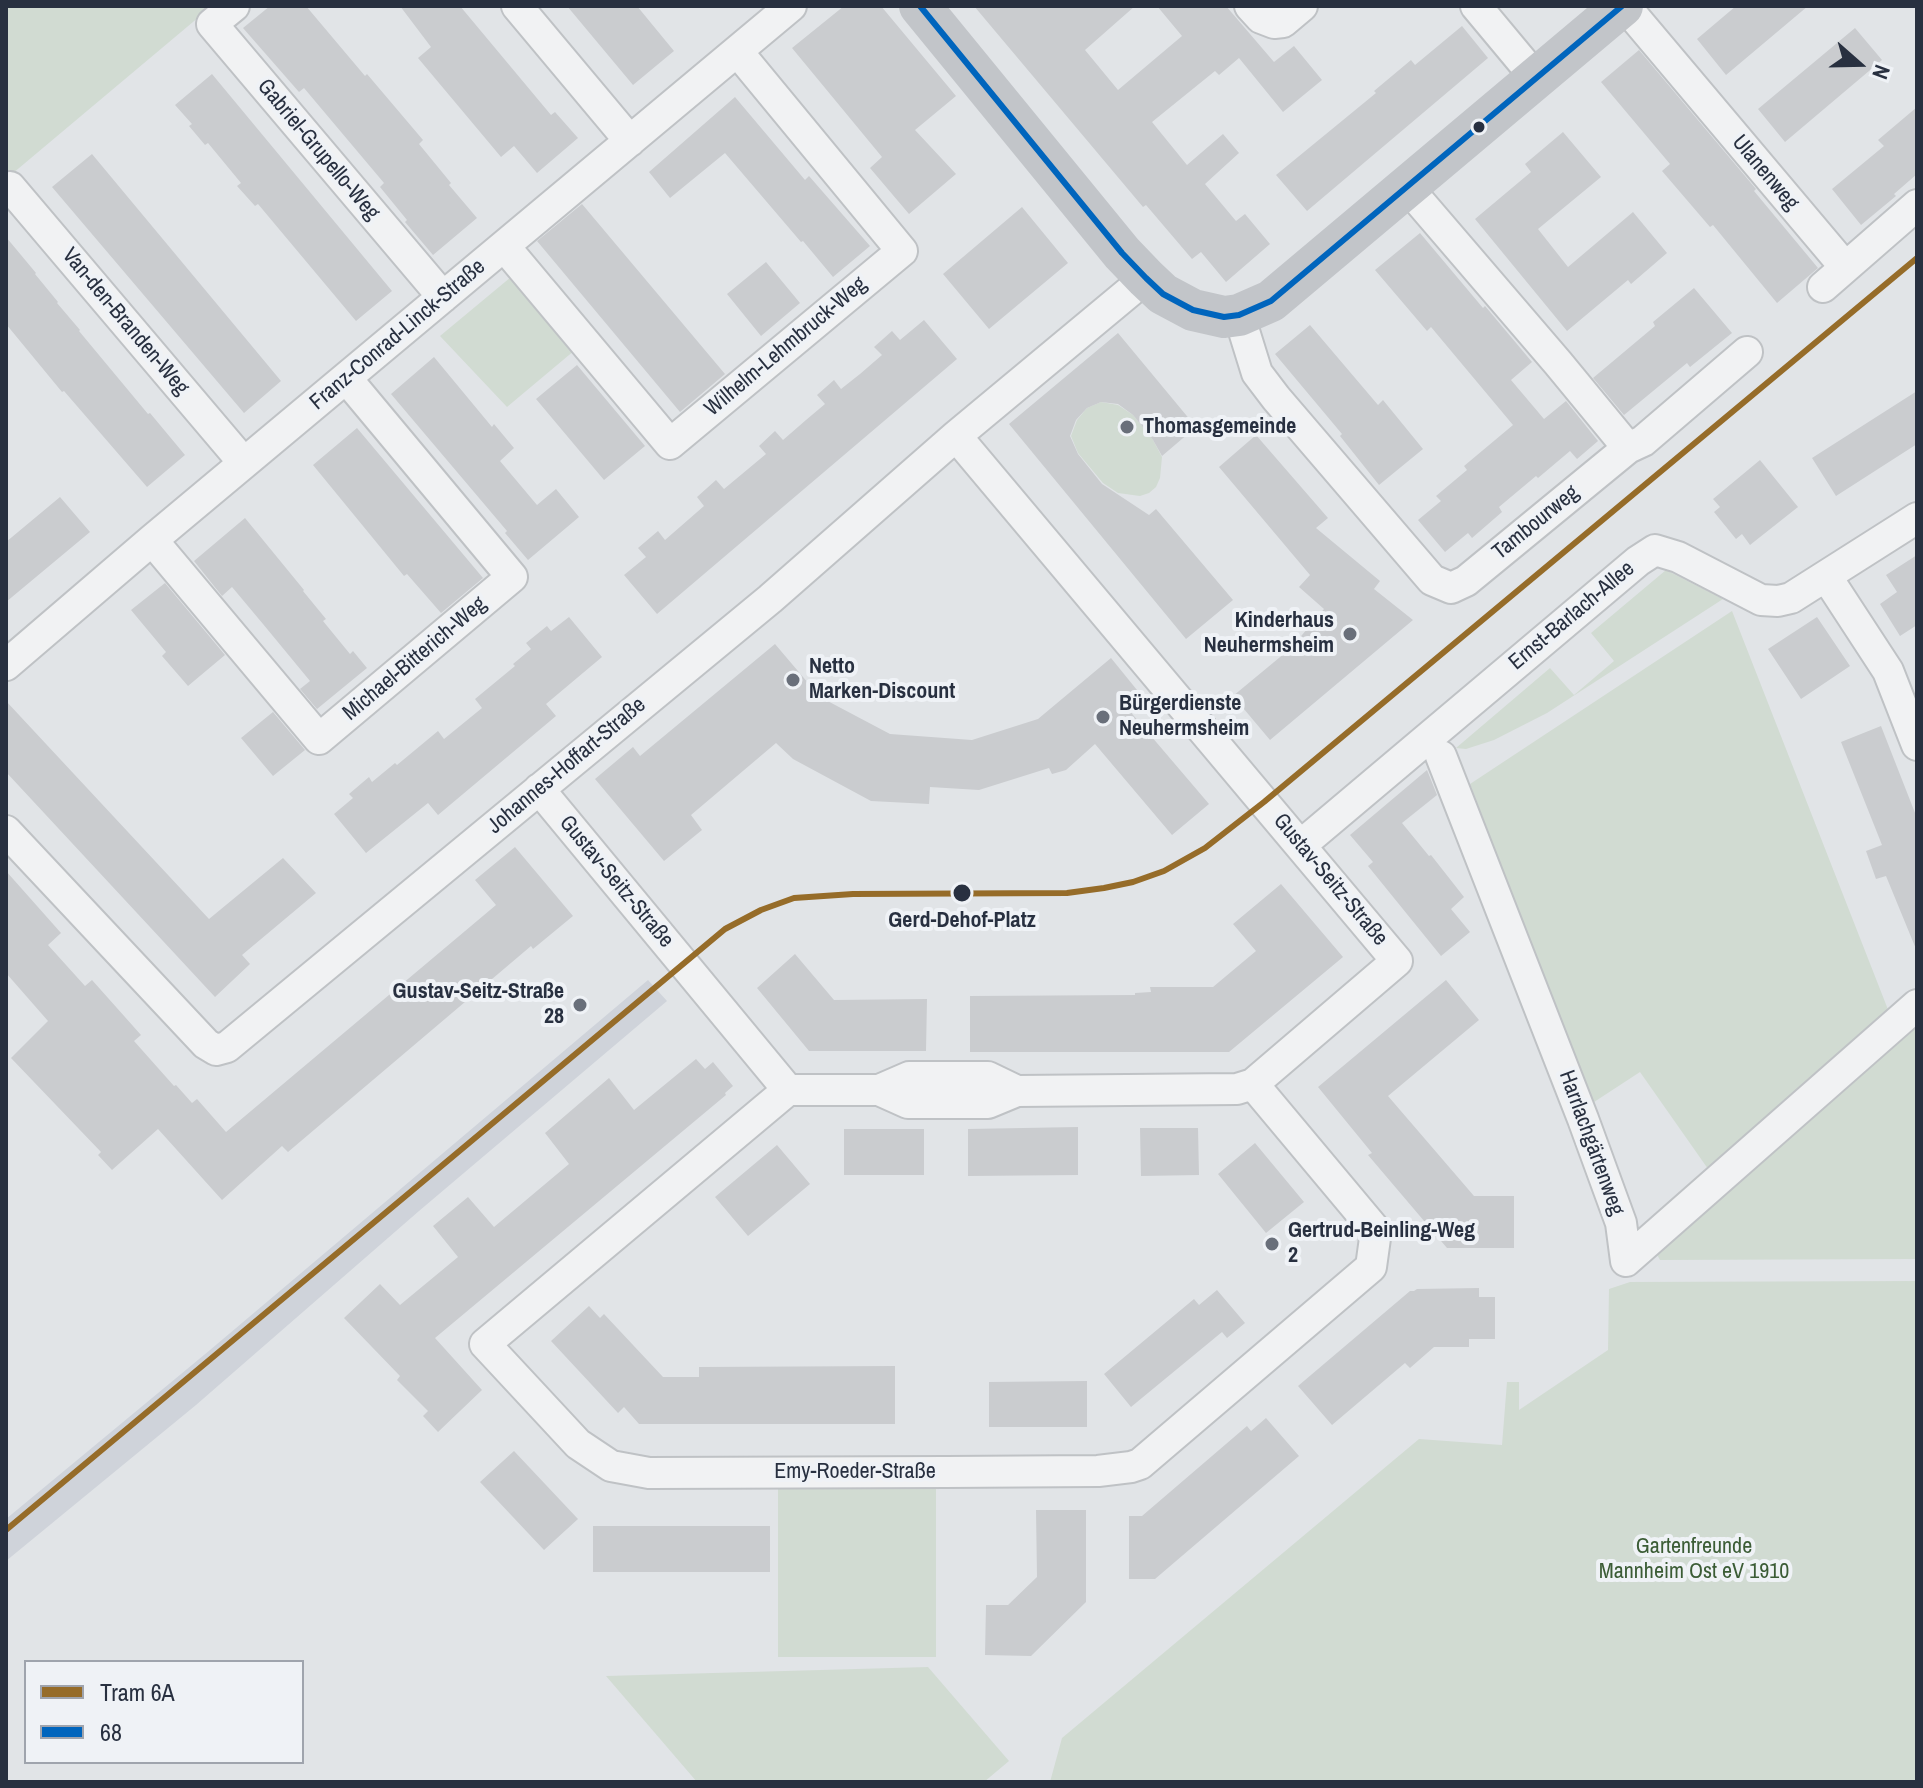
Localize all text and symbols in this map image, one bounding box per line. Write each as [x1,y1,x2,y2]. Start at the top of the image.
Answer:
north arrow [1819,24,1899,104]
text: N [1865,61,1898,83]
street label: Gabriel-Grupello-Weg [251,74,385,226]
unlabelled marker [1471,119,1487,135]
street label: Ulanenweg [1726,130,1804,216]
street label: Van-den-Branden-Weg [56,243,194,401]
street label: Franz-Conrad-Linck-Straße [305,254,491,416]
street label: Wilhelm-Lehmbruck-Weg [700,272,872,422]
place label: Thomasgemeinde [1143,414,1296,440]
marker: Thomasgemeinde [1118,418,1136,436]
street label: Tambourweg [1487,480,1585,566]
street label: Ernst-Barlach-Allee [1504,556,1640,676]
street label: Michael-Bitterich-Weg [338,591,492,727]
place label: Kinderhaus Neuhermsheim [1204,608,1334,660]
marker: Kinderhaus Neuhermsheim [1341,625,1359,643]
place label: Netto Marken-Discount [809,654,955,706]
marker: Netto Marken-Discount [784,671,802,689]
place label: Bürgerdienste Neuhermsheim [1119,691,1249,742]
street label: Johannes-Hoffart-Straße [483,692,651,840]
marker: Bürgerdienste Neuhermsheim [1094,708,1112,726]
street label: Gustav-Seitz-Straße [1267,809,1393,951]
street label: Gustav-Seitz-Straße [553,811,679,953]
marker: Gerd-Dehof-Platz [951,882,973,904]
place label: Gerd-Dehof-Platz [888,908,1036,934]
place label: Gustav-Seitz-Straße 28 [393,979,564,1030]
marker: Gustav-Seitz-Straße 28 [571,996,589,1014]
street label: Harrlachgärtenweg [1553,1067,1629,1219]
place label: Gertrud-Beinling-Weg 2 [1288,1218,1475,1270]
marker: Gertrud-Beinling-Weg 2 [1263,1235,1281,1253]
street label: Emy-Roeder-Straße [774,1459,936,1485]
park label: Gartenfreunde Mannheim Ost eV 1910 [1599,1534,1789,1586]
legend [24,1660,304,1764]
text: Tram 6A [100,1676,175,1708]
text: 68 [100,1716,122,1748]

